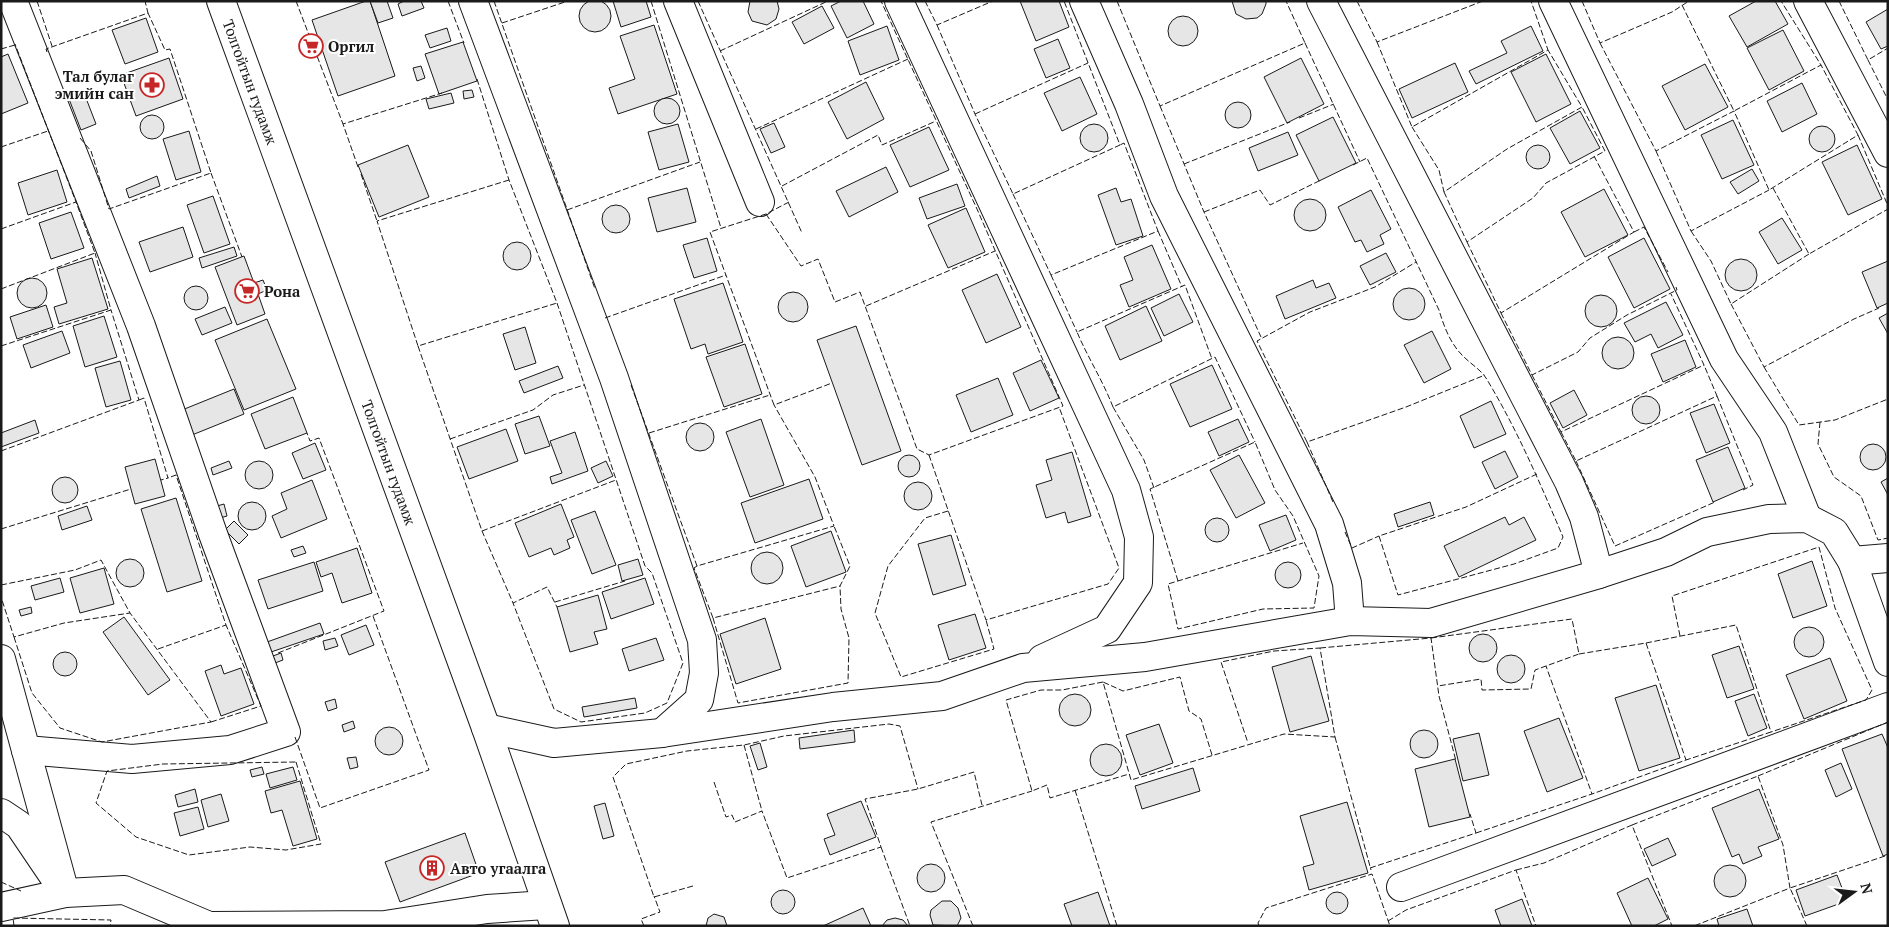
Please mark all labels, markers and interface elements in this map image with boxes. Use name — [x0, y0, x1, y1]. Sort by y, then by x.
street label: Толгойтын гудамж — [219, 17, 282, 147]
supermarket icon: Оргил — [298, 33, 324, 59]
place label: Оргил — [328, 36, 374, 56]
place label: Тал булаг эмийн сан — [55, 66, 134, 103]
pharmacy icon: Тал булаг эмийн сан — [139, 72, 165, 98]
supermarket icon: Рона — [234, 278, 260, 304]
place label: Рона — [264, 281, 301, 301]
street label: Толгойтын гудамж — [357, 397, 421, 528]
building icon: Авто угаалга — [419, 855, 445, 881]
place label: Авто угаалга — [450, 858, 547, 878]
north arrow — [1829, 867, 1879, 917]
text: N — [1856, 881, 1878, 896]

